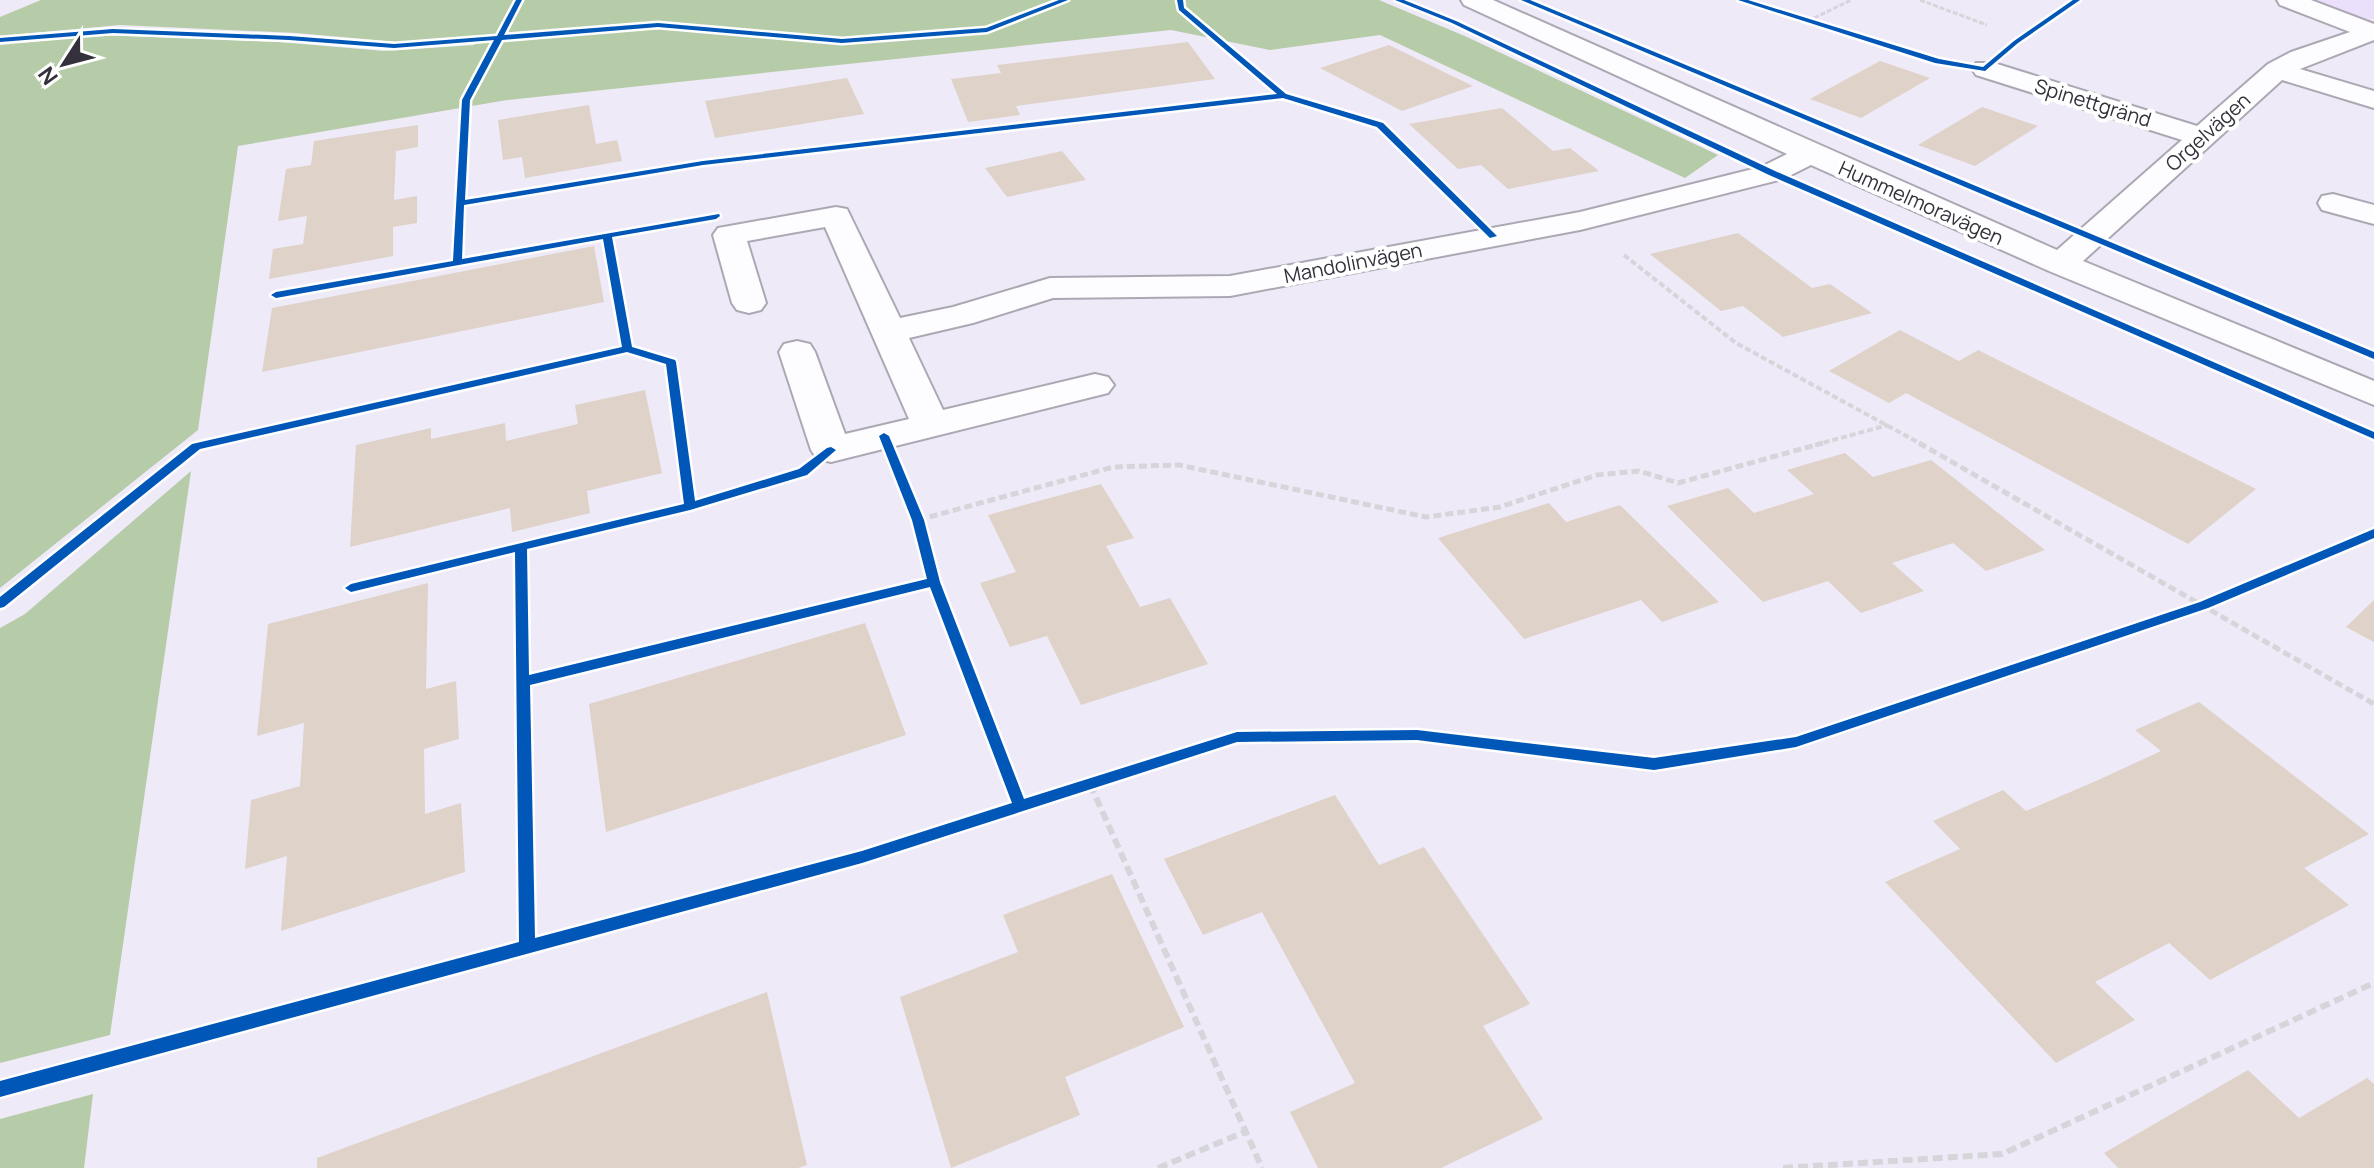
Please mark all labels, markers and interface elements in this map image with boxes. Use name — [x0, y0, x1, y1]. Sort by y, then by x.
north arrow — [24, 24, 104, 104]
text: N — [31, 61, 65, 91]
street label: Spinettgränd — [2032, 72, 2155, 133]
street label: Orgelvägen — [2160, 86, 2256, 177]
street label: Hummelmoravägen — [1834, 154, 2008, 251]
street label: Mandolinvägen — [1281, 236, 1424, 289]

